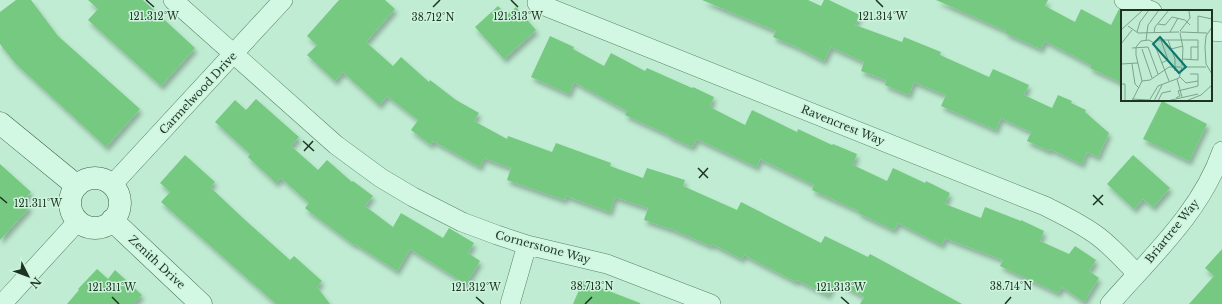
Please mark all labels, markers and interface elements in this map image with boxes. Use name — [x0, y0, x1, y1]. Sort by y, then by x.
text: 121.312°W — [129, 10, 179, 23]
text: 121.313°W — [493, 10, 543, 23]
text: 121.314°W — [858, 10, 908, 23]
inset map — [1121, 10, 1212, 101]
text: 38.712°N — [412, 11, 454, 24]
street label: Carmelwood Drive — [156, 49, 240, 137]
street label: Ravencrest Way — [799, 102, 887, 148]
street label: Briartree Way — [1142, 196, 1202, 266]
text: 121.311°W — [14, 197, 62, 210]
street label: Cornerstone Way — [494, 228, 592, 266]
street label: Zenith Drive — [126, 232, 188, 292]
north arrow — [8, 256, 48, 296]
text: N — [26, 274, 44, 292]
text: 38.713°N — [571, 280, 613, 293]
text: 38.714°N — [990, 280, 1032, 293]
text: 121.311°W — [88, 281, 136, 294]
text: 121.312°W — [451, 281, 501, 294]
text: 121.313°W — [816, 281, 866, 294]

